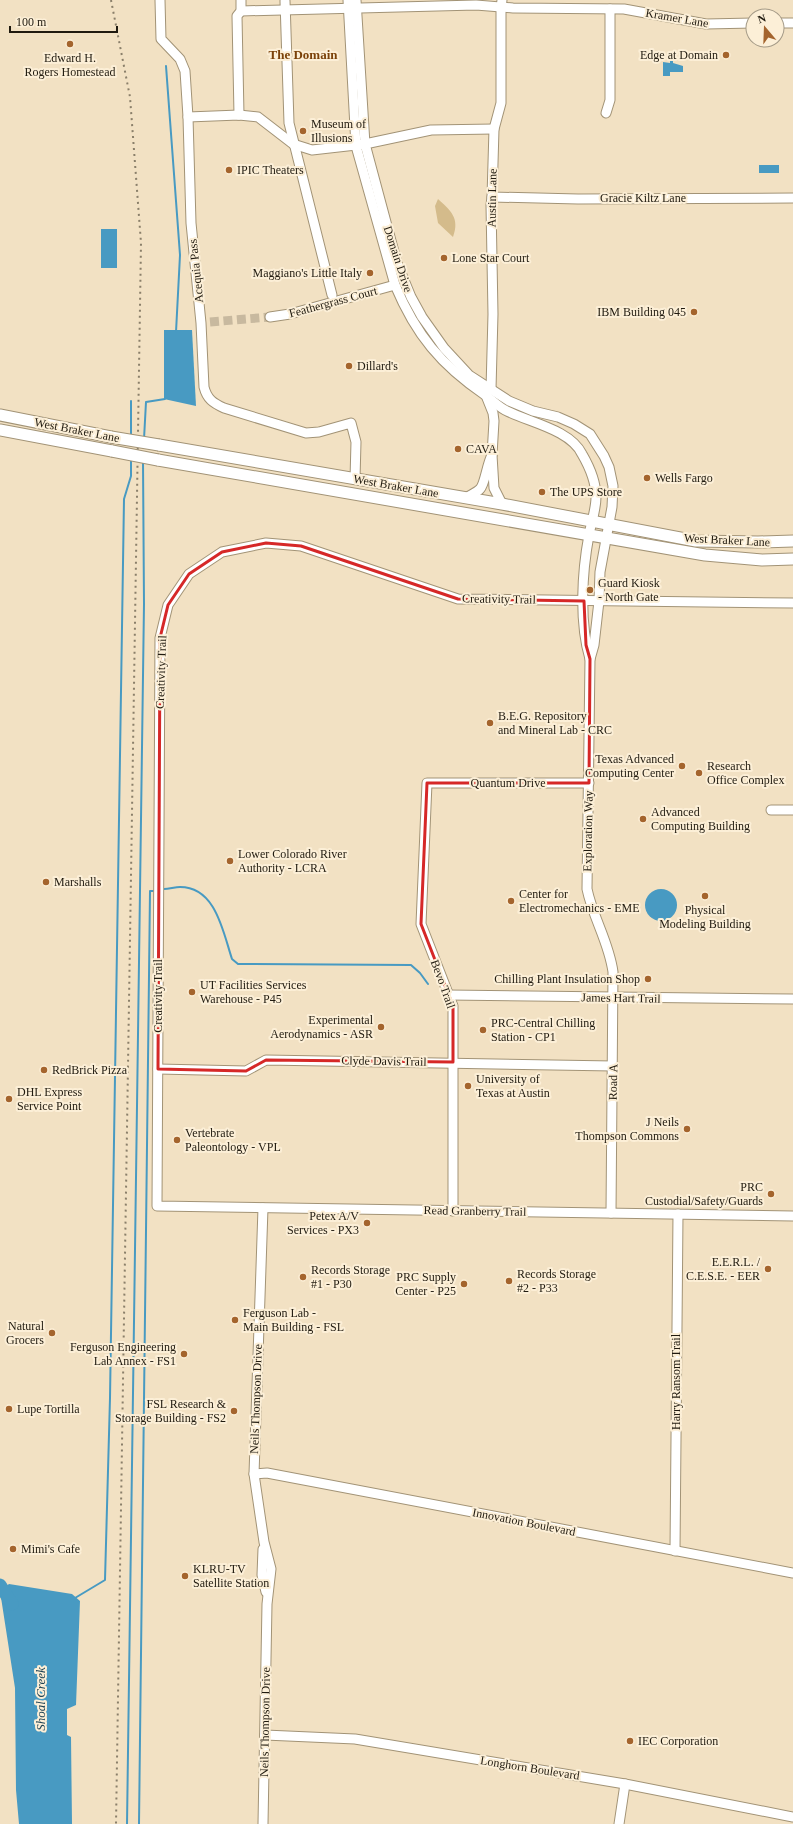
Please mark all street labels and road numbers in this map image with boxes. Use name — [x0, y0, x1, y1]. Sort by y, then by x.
street label: Kramer Lane — [644, 6, 710, 30]
street label: Austin Lane — [484, 168, 500, 228]
street label: Gracie Kiltz Lane — [600, 191, 686, 205]
street label: Domain Drive — [381, 224, 415, 294]
street label: Acequia Pass — [186, 238, 206, 304]
street label: Feathergrass Court — [287, 283, 379, 321]
street label: West Braker Lane — [33, 415, 121, 445]
street label: West Braker Lane — [352, 472, 440, 500]
street label: West Braker Lane — [684, 531, 770, 549]
street label: Creativity Trail — [462, 591, 537, 607]
street label: Creativity Trail — [153, 634, 169, 709]
street label: Quantum Drive — [471, 776, 545, 790]
street label: Exploration Way — [580, 790, 596, 872]
street label: Bevo Trail — [428, 958, 459, 1011]
street label: Creativity Trail — [151, 959, 165, 1033]
street label: James Hart Trail — [581, 990, 661, 1006]
street label: Clyde Davis Trail — [341, 1053, 427, 1069]
street label: Road A — [606, 1063, 620, 1100]
street label: Read Granberry Trail — [424, 1203, 527, 1219]
street label: Harry Ransom Trail — [669, 1333, 683, 1430]
street label: Neils Thompson Drive — [247, 1344, 265, 1454]
street label: Innovation Boulevard — [471, 1505, 577, 1539]
street label: Neils Thompson Drive — [257, 1667, 273, 1777]
street label: Longhorn Boulevard — [479, 1753, 581, 1783]

